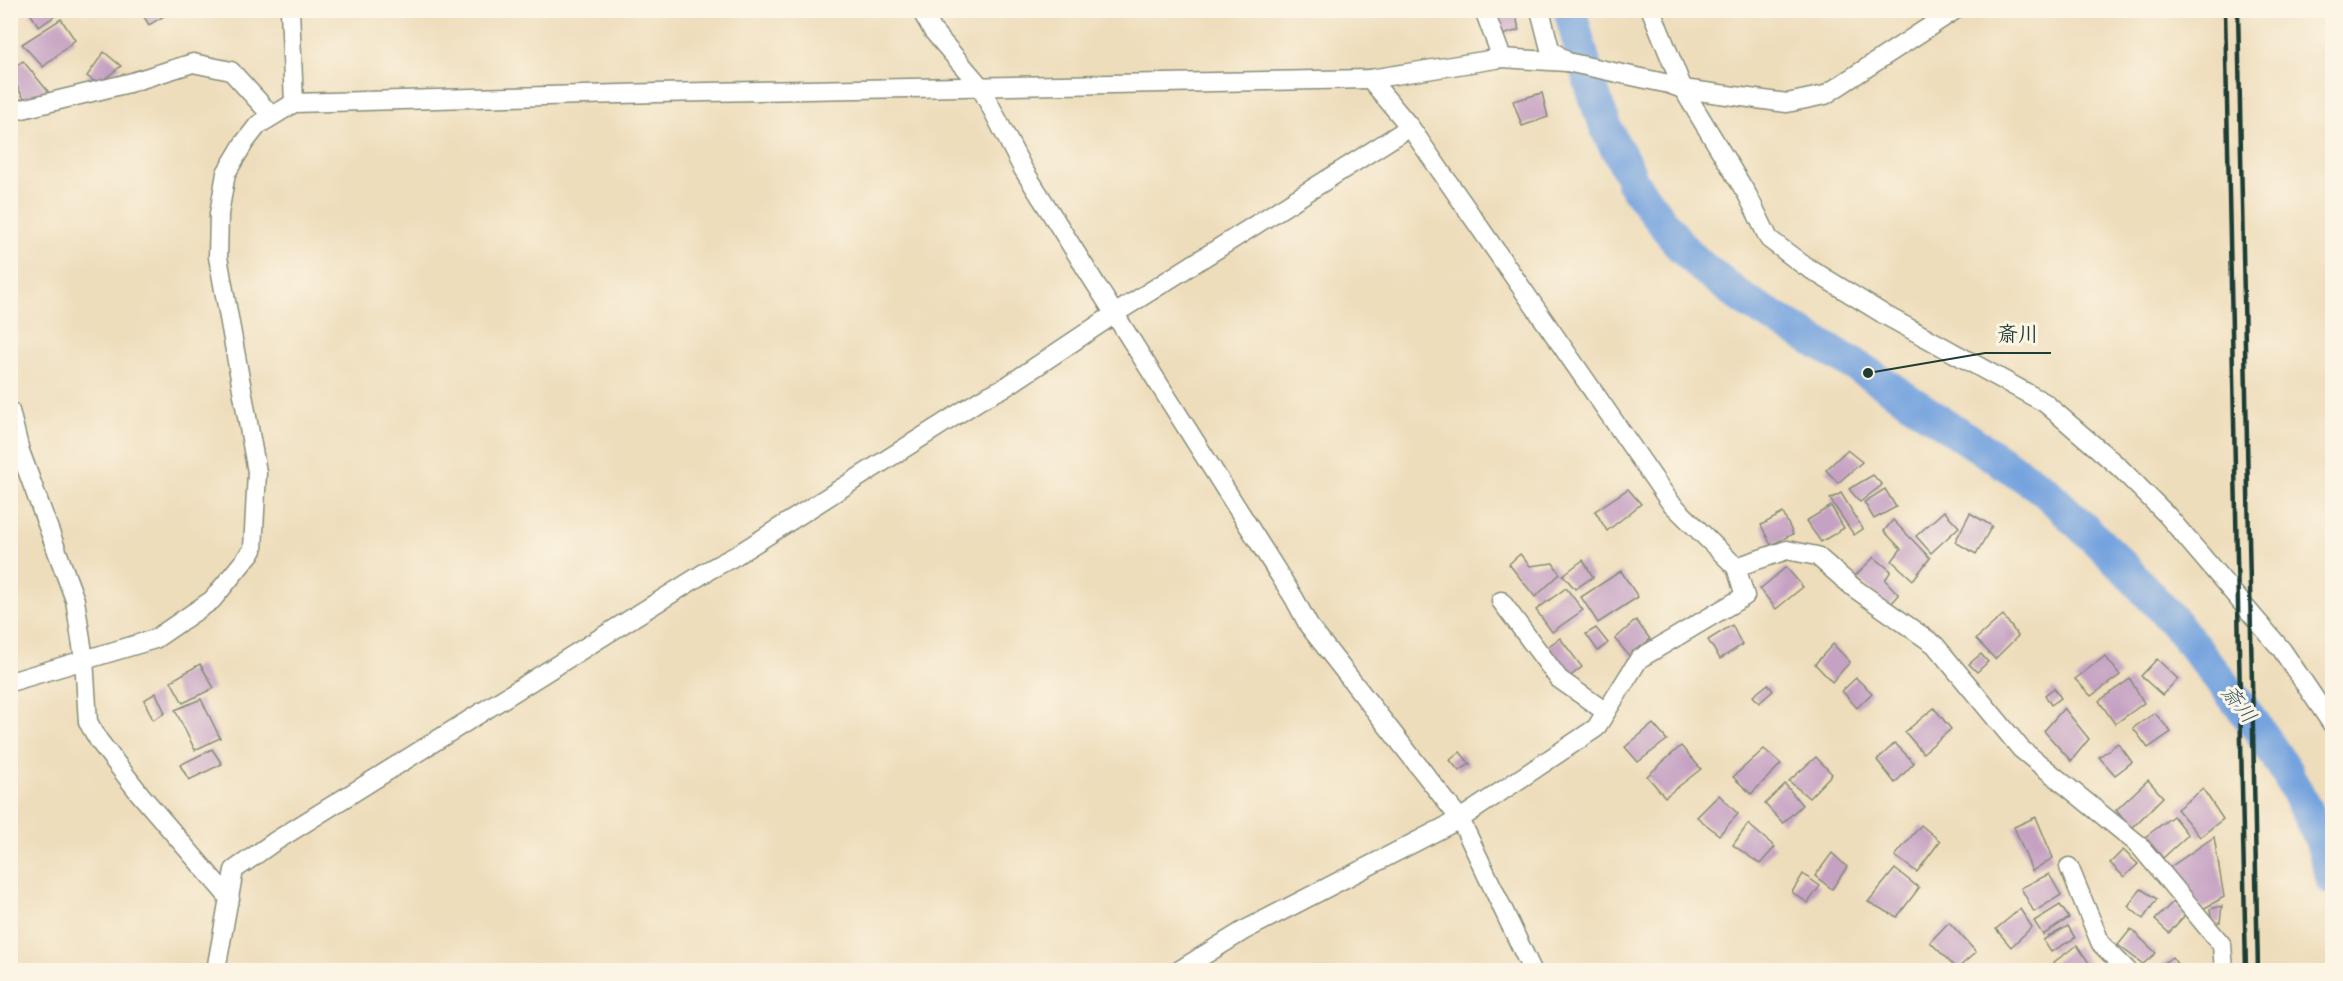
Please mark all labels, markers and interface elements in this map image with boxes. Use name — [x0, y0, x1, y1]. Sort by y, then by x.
callout: 斎川 — [1985, 314, 2051, 353]
text: 斎川 — [1997, 315, 2039, 353]
water label: 斎川 — [2211, 676, 2267, 732]

